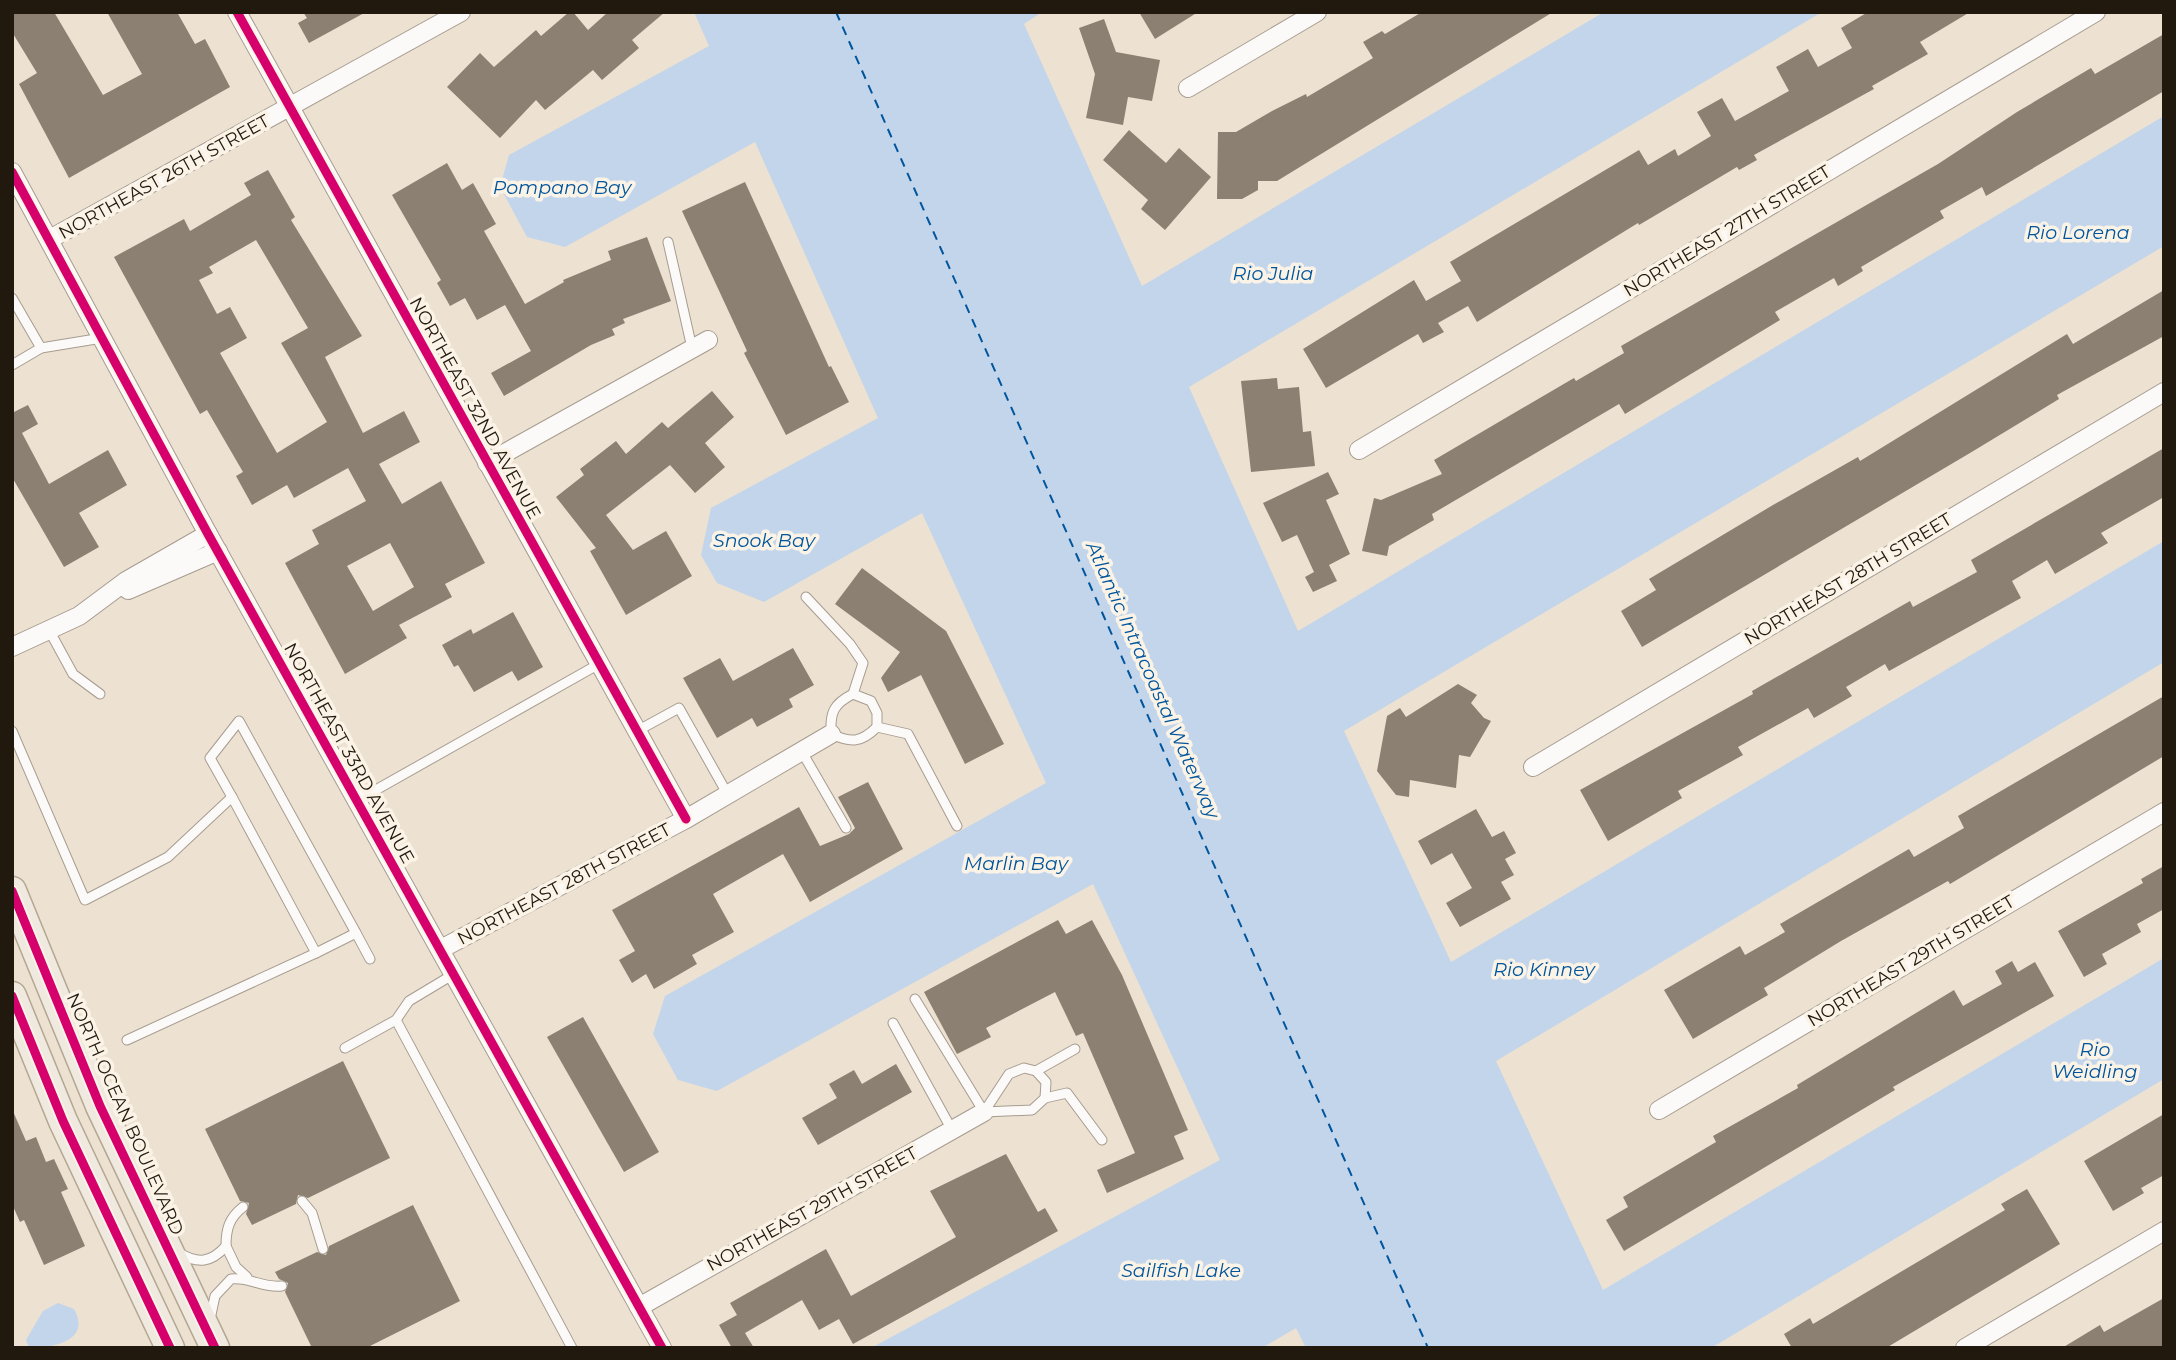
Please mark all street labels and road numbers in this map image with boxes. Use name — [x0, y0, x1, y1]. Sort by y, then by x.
street label: NORTHEAST 26TH STREET — [55, 109, 274, 244]
street label: NORTHEAST 27TH STREET — [1620, 160, 1835, 302]
street label: NORTHEAST 32ND AVENUE — [405, 293, 545, 523]
street label: NORTHEAST 28TH STREET — [1740, 508, 1956, 650]
street label: NORTHEAST 33RD AVENUE — [279, 639, 419, 867]
street label: NORTHEAST 28TH STREET — [454, 818, 675, 950]
street label: NORTHEAST 29TH STREET — [1804, 890, 2019, 1032]
street label: NORTH OCEAN BOULEVARD — [62, 990, 188, 1238]
street label: NORTHEAST 29TH STREET — [703, 1141, 922, 1276]

